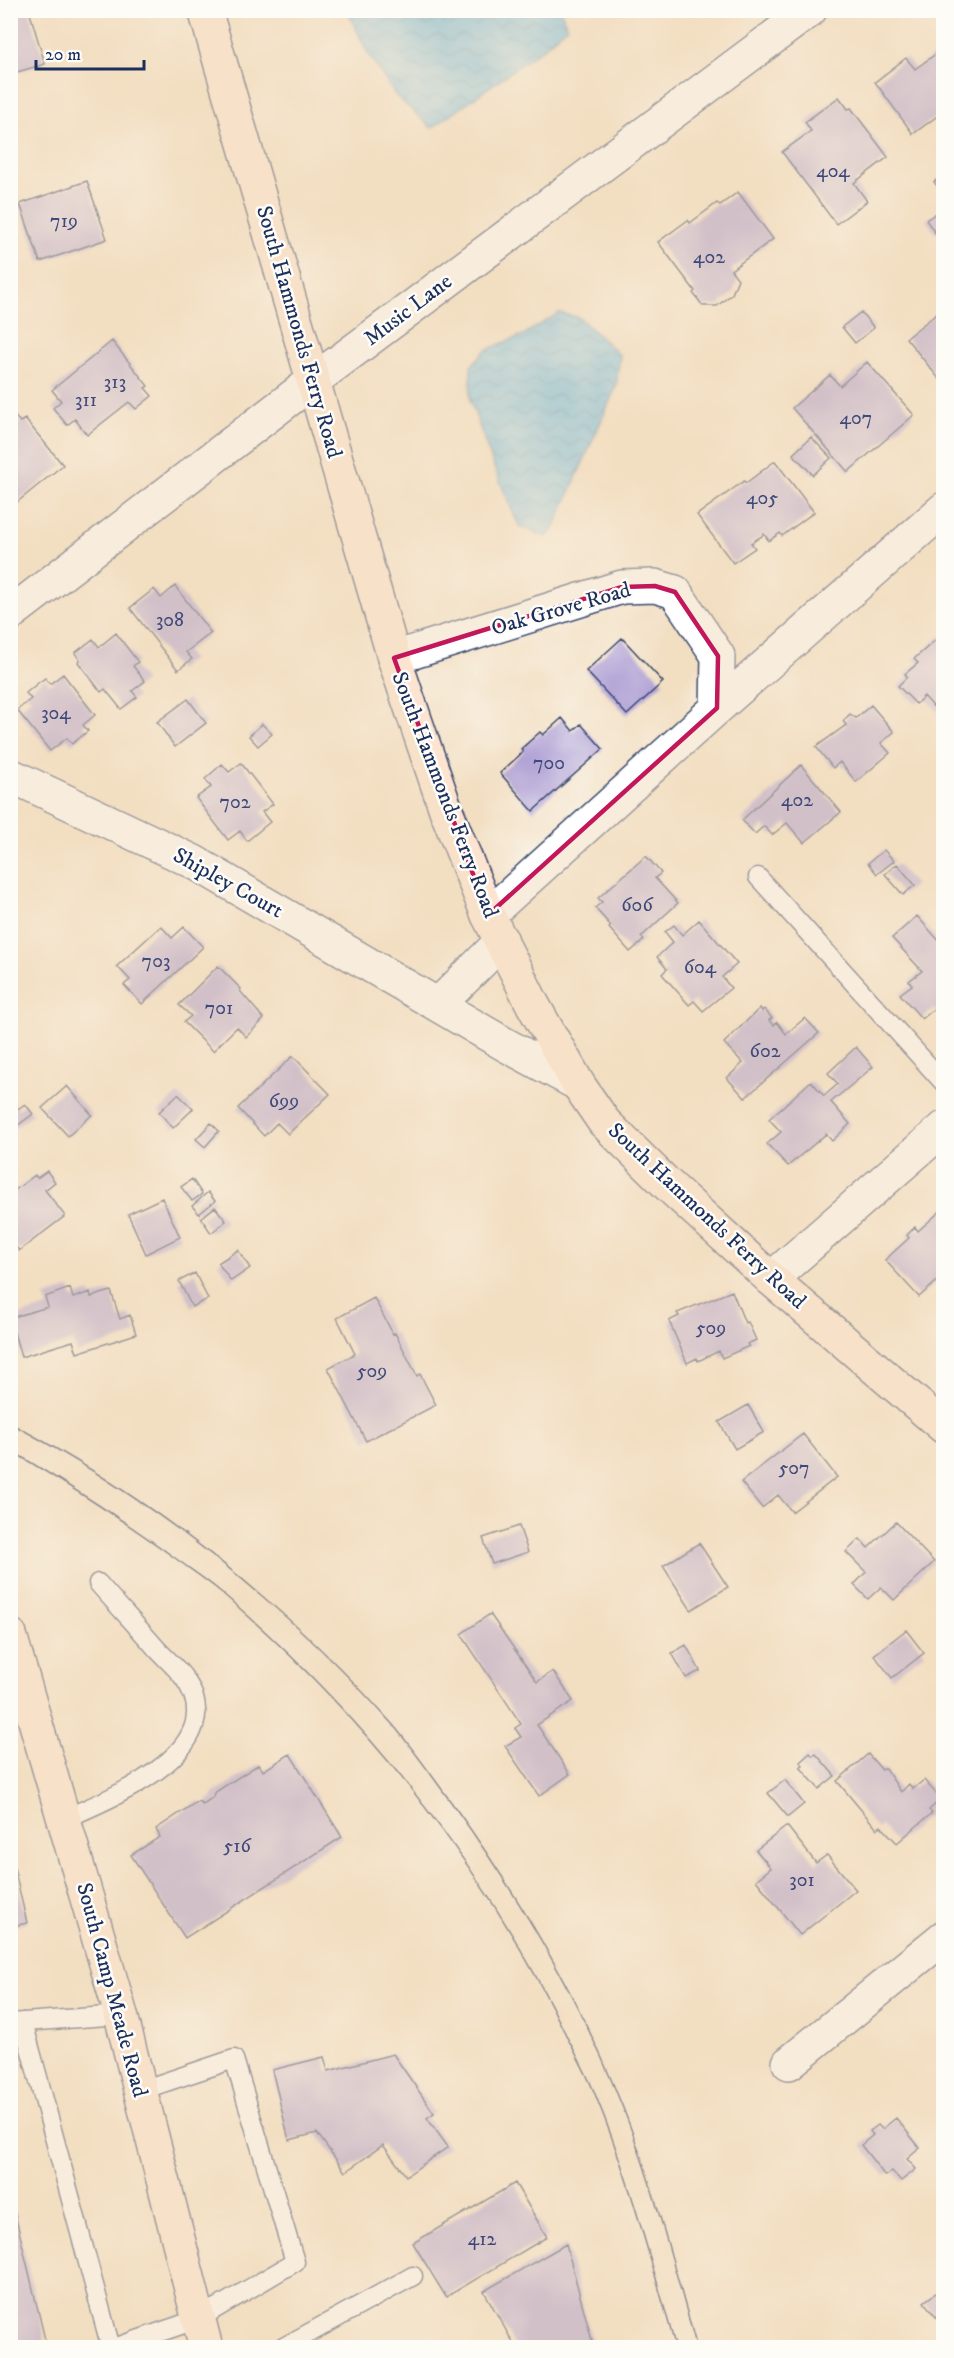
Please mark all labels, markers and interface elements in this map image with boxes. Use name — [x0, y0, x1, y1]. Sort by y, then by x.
scale bar — [36, 33, 144, 71]
text: 20 m — [45, 44, 81, 66]
house number: 404 — [816, 159, 850, 184]
street label: South Hammonds Ferry Road — [250, 203, 348, 461]
house number: 719 — [50, 209, 78, 234]
house number: 402 — [693, 245, 725, 270]
street label: Music Lane — [359, 268, 457, 352]
house number: 313 — [104, 370, 126, 395]
house number: 311 — [75, 388, 97, 413]
house number: 407 — [840, 406, 872, 431]
house number: 405 — [746, 486, 778, 511]
street label: Oak Grove Road — [488, 576, 634, 642]
house number: 308 — [156, 608, 184, 633]
street label: South Hammonds Ferry Road — [386, 668, 504, 922]
house number: 304 — [41, 701, 71, 726]
house number: 700 — [533, 751, 565, 776]
house number: 402 — [781, 788, 813, 813]
house number: 702 — [219, 790, 251, 815]
street label: Shipley Court — [168, 842, 288, 924]
house number: 606 — [621, 893, 653, 918]
house number: 703 — [142, 949, 170, 974]
house number: 604 — [684, 955, 717, 980]
house number: 701 — [205, 996, 233, 1021]
house number: 602 — [750, 1039, 781, 1064]
house number: 699 — [269, 1089, 299, 1114]
street label: South Hammonds Ferry Road — [602, 1117, 812, 1315]
house number: 509 — [696, 1316, 726, 1341]
house number: 509 — [357, 1359, 387, 1384]
house number: 507 — [778, 1456, 810, 1481]
house number: 516 — [223, 1834, 251, 1859]
house number: 301 — [789, 1868, 815, 1893]
street label: South Camp Meade Road — [70, 1880, 154, 2100]
house number: 412 — [468, 2227, 497, 2252]

